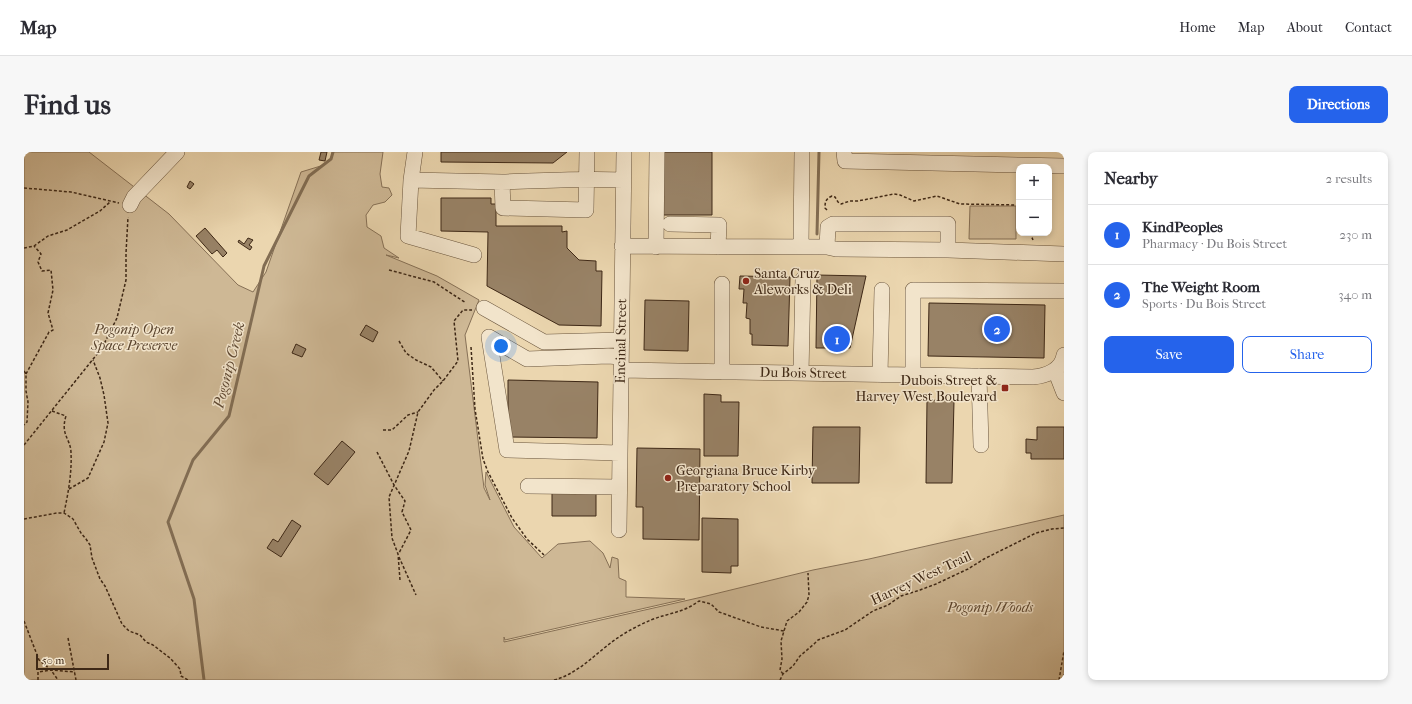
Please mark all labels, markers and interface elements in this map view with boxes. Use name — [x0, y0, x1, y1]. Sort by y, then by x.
text: Map — [20, 17, 56, 39]
text: Home — [1179, 19, 1216, 36]
text: Map — [1238, 19, 1265, 36]
text: About — [1287, 19, 1323, 36]
text: Contact — [1345, 19, 1392, 36]
button: Directions — [1289, 86, 1388, 123]
text: Find us — [24, 88, 111, 121]
map controls — [1016, 164, 1052, 236]
button: + — [1016, 164, 1052, 200]
text: Nearby — [1104, 168, 1158, 188]
text: 2 results — [1326, 171, 1372, 186]
button: − — [1016, 200, 1052, 236]
text: KindPeoples — [1142, 218, 1223, 236]
text: 1 — [1115, 227, 1119, 242]
text: 230 m — [1339, 227, 1372, 242]
text: Pharmacy · Du Bois Street — [1142, 236, 1287, 251]
place label: Santa Cruz Aleworks & Deli — [753, 265, 852, 298]
marker: Santa Cruz Aleworks & Deli — [741, 276, 751, 286]
text: The Weight Room — [1142, 278, 1260, 296]
text: 2 — [1114, 287, 1120, 302]
text: 340 m — [1338, 287, 1372, 302]
text: Sports · Du Bois Street — [1142, 296, 1266, 311]
street label: Encinal Street — [612, 298, 630, 384]
pin: 2 — [984, 314, 1010, 344]
water label: Pogonip Creek — [209, 320, 249, 411]
park label: Pogonip Open Space Preserve — [90, 321, 177, 354]
pin: 1 — [824, 324, 850, 354]
your location — [491, 336, 511, 356]
button: Save — [1104, 336, 1234, 373]
button: Share — [1242, 336, 1372, 373]
street label: Du Bois Street — [759, 364, 847, 382]
place label: Dubois Street & Harvey West Boulevard — [855, 372, 997, 405]
marker: Dubois Street & Harvey West Boulevard — [1000, 383, 1010, 393]
place label: Georgiana Bruce Kirby Preparatory School — [676, 462, 816, 495]
marker: Georgiana Bruce Kirby Preparatory School — [663, 473, 673, 483]
street label: Harvey West Trail — [868, 547, 974, 609]
park label: Pogonip Woods — [946, 599, 1034, 616]
scale bar — [36, 652, 109, 671]
text: 50 m — [42, 654, 64, 667]

